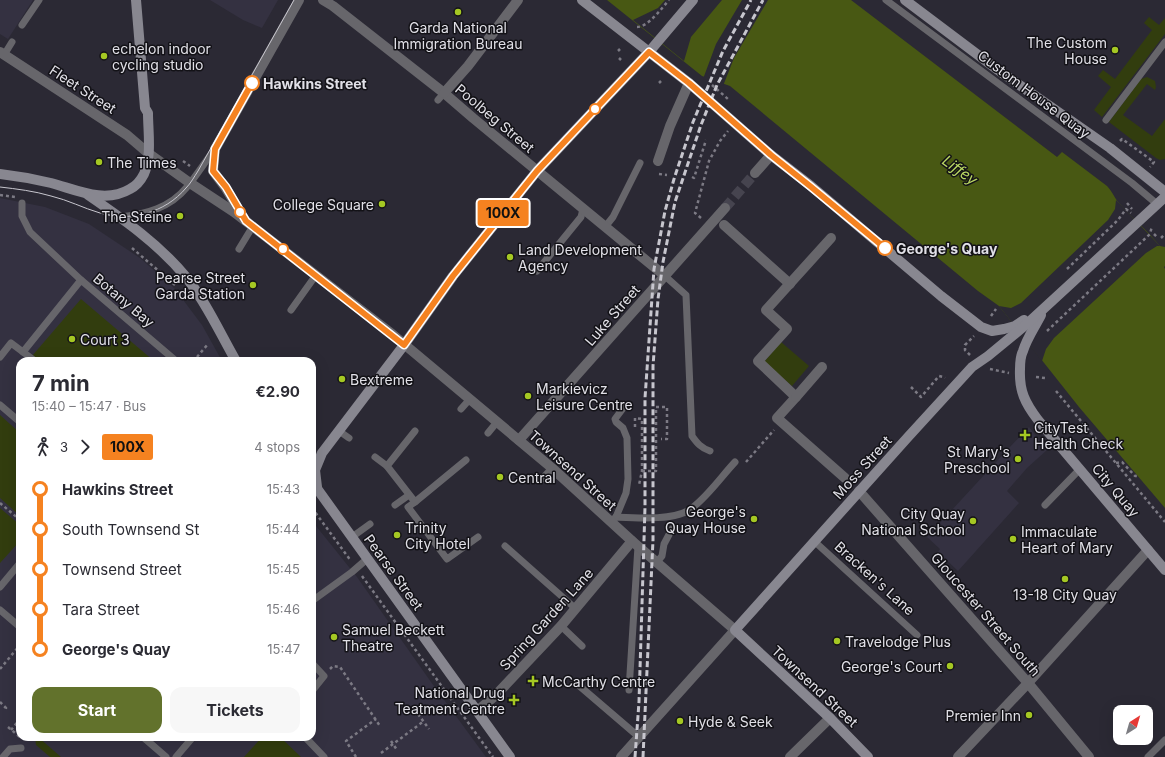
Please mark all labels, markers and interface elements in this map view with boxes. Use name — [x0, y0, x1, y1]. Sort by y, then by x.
marker: Garda National Immigration Bureau — [453, 7, 463, 17]
place label: Garda National Immigration Bureau — [394, 19, 522, 52]
place label: The Custom House — [1027, 34, 1107, 67]
place label: echelon indoor cycling studio — [112, 40, 211, 73]
marker: The Custom House — [1110, 45, 1120, 55]
street label: Custom House Quay — [975, 46, 1094, 142]
marker: echelon indoor cycling studio — [99, 51, 109, 61]
street label: Fleet Street — [46, 61, 120, 117]
marker: Hawkins Street — [244, 75, 260, 91]
place label: Hawkins Street — [263, 75, 367, 92]
street label: Poolbeg Street — [452, 80, 538, 156]
unlabelled marker — [589, 103, 601, 115]
water label: Liffey — [939, 151, 982, 189]
place label: The Times — [107, 154, 177, 171]
marker: The Times — [94, 157, 104, 167]
place label: College Square — [273, 196, 374, 213]
marker: College Square — [377, 199, 387, 209]
line badge: 100X — [475, 200, 531, 226]
text: 100X — [486, 204, 520, 221]
unlabelled marker — [234, 206, 246, 218]
place label: The Steine — [101, 208, 172, 225]
marker: The Steine — [175, 211, 185, 221]
marker: George's Quay — [877, 240, 893, 256]
place label: George's Quay — [896, 240, 998, 257]
place label: Land Development Agency — [518, 241, 642, 274]
unlabelled marker — [277, 243, 289, 255]
marker: Land Development Agency — [505, 252, 515, 262]
place label: Pearse Street Garda Station — [155, 269, 245, 302]
street label: Botany Bay — [90, 270, 158, 331]
marker: Pearse Street Garda Station — [248, 280, 258, 290]
street label: Luke Street — [581, 281, 643, 349]
place label: Court 3 — [80, 331, 130, 348]
marker: Court 3 — [67, 334, 77, 344]
text: 7 min — [32, 370, 90, 396]
place label: Bextreme — [350, 371, 413, 388]
marker: Bextreme — [337, 374, 347, 384]
place label: Markievicz Leisure Centre — [536, 380, 633, 413]
text: €2.90 — [256, 382, 300, 401]
marker: Markievicz Leisure Centre — [523, 391, 533, 401]
text: 15:40 – 15:47 · Bus — [32, 398, 146, 414]
place label: CityTest Health Check — [1034, 419, 1124, 452]
street label: Townsend Street — [526, 426, 620, 514]
marker: CityTest Health Check — [1019, 429, 1031, 441]
street label: Moss Street — [829, 432, 895, 502]
icon: walk — [32, 436, 54, 458]
icon: forward — [74, 436, 96, 458]
text: 100X — [110, 438, 145, 455]
text: 3 — [60, 439, 68, 455]
text: 4 stops — [254, 439, 300, 455]
place label: St Mary's Preschool — [944, 443, 1010, 476]
marker: St Mary's Preschool — [1013, 454, 1023, 464]
street label: City Quay — [1089, 460, 1143, 520]
place label: Central — [508, 469, 556, 486]
marker: Central — [495, 472, 505, 482]
text: Hawkins Street — [62, 480, 173, 499]
text: 15:43 — [267, 481, 300, 497]
place label: George's Quay House — [665, 503, 746, 536]
place label: City Quay National School — [861, 505, 965, 538]
marker: George's Quay House — [749, 514, 759, 524]
marker: City Quay National School — [968, 516, 978, 526]
place label: Trinity City Hotel — [405, 519, 470, 552]
text: South Townsend St — [62, 520, 199, 539]
text: 15:44 — [266, 521, 300, 537]
place label: Immaculate Heart of Mary — [1021, 523, 1113, 556]
marker: Trinity City Hotel — [392, 530, 402, 540]
street label: Pearse Street — [361, 531, 427, 613]
marker: Immaculate Heart of Mary — [1008, 534, 1018, 544]
street label: Bracken's Lane — [831, 538, 919, 618]
street label: Gloucester Street South — [928, 549, 1044, 679]
text: Townsend Street — [62, 560, 182, 579]
text: 15:45 — [267, 561, 300, 577]
street label: Spring Garden Lane — [496, 564, 596, 674]
marker: 13-18 City Quay — [1060, 574, 1070, 584]
place label: 13-18 City Quay — [1013, 586, 1117, 603]
text: Tara Street — [62, 600, 140, 619]
text: 15:46 — [267, 601, 300, 617]
place label: Samuel Beckett Theatre — [342, 621, 445, 654]
marker: Samuel Beckett Theatre — [329, 632, 339, 642]
place label: Travelodge Plus — [845, 633, 951, 650]
marker: Travelodge Plus — [832, 636, 842, 646]
text: George's Quay — [62, 640, 171, 659]
text: 15:47 — [267, 641, 300, 657]
street label: Townsend Street — [768, 642, 862, 731]
place label: George's Court — [841, 658, 942, 675]
marker: George's Court — [945, 661, 955, 671]
place label: McCarthy Centre — [542, 673, 655, 690]
marker: McCarthy Centre — [527, 675, 539, 687]
place label: National Drug Teatment Centre — [395, 684, 505, 717]
button: Start — [32, 687, 162, 733]
button: Tickets — [170, 687, 300, 733]
marker: National Drug Teatment Centre — [508, 694, 520, 706]
north arrow — [1113, 705, 1153, 745]
map controls — [1113, 705, 1153, 745]
place label: Premier Inn — [946, 707, 1021, 724]
marker: Premier Inn — [1024, 710, 1034, 720]
place label: Hyde & Seek — [688, 713, 773, 730]
marker: Hyde & Seek — [675, 716, 685, 726]

